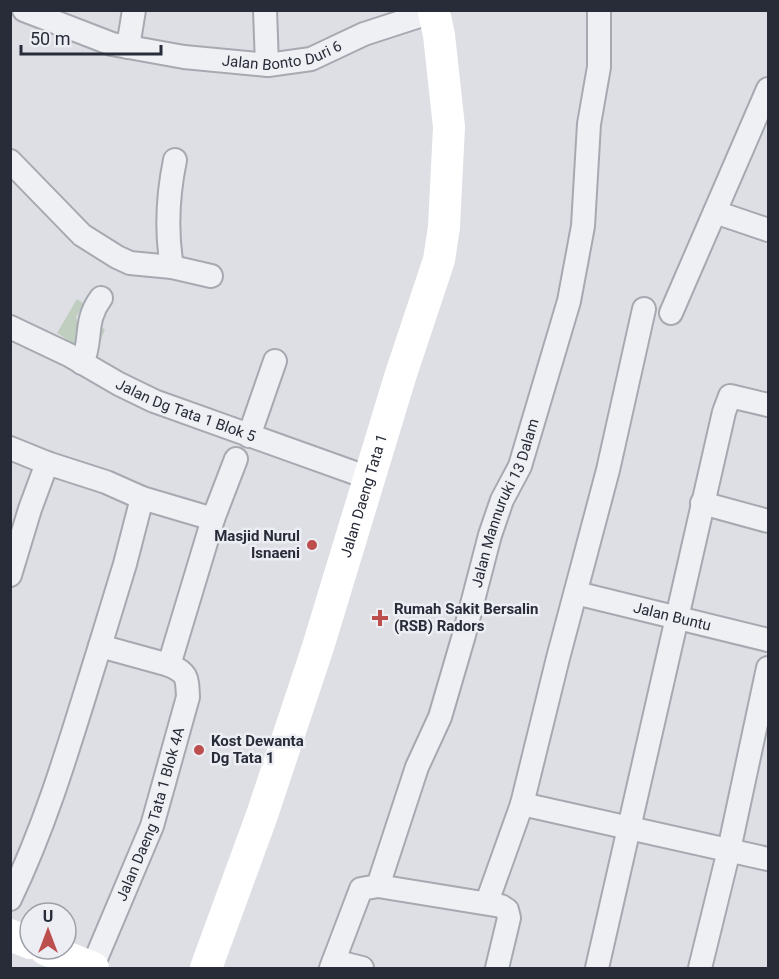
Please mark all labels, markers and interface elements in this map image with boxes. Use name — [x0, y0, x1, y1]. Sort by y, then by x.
scale bar — [21, 18, 160, 56]
text: 50 m — [30, 28, 70, 49]
street label: Jalan Bonto Duri 6 — [221, 37, 345, 74]
street label: Jalan Dg Tata 1 Blok 5 — [113, 375, 258, 446]
street label: Jalan Mannuruki 13 Dalam — [468, 417, 543, 590]
street label: Jalan Daeng Tata 1 — [337, 432, 391, 560]
place label: Masjid Nurul Isnaeni — [214, 527, 300, 562]
marker: Masjid Nurul Isnaeni — [305, 538, 319, 552]
street label: Jalan Buntu — [631, 598, 713, 635]
place label: Rumah Sakit Bersalin (RSB) Radors — [394, 600, 538, 635]
marker: Rumah Sakit Bersalin (RSB) Radors — [371, 609, 389, 627]
street label: Jalan Daeng Tata 1 Blok 4A — [112, 725, 188, 904]
place label: Kost Dewanta Dg Tata 1 — [211, 732, 304, 767]
marker: Kost Dewanta Dg Tata 1 — [192, 743, 206, 757]
north arrow — [18, 901, 78, 961]
text: U — [43, 907, 53, 926]

